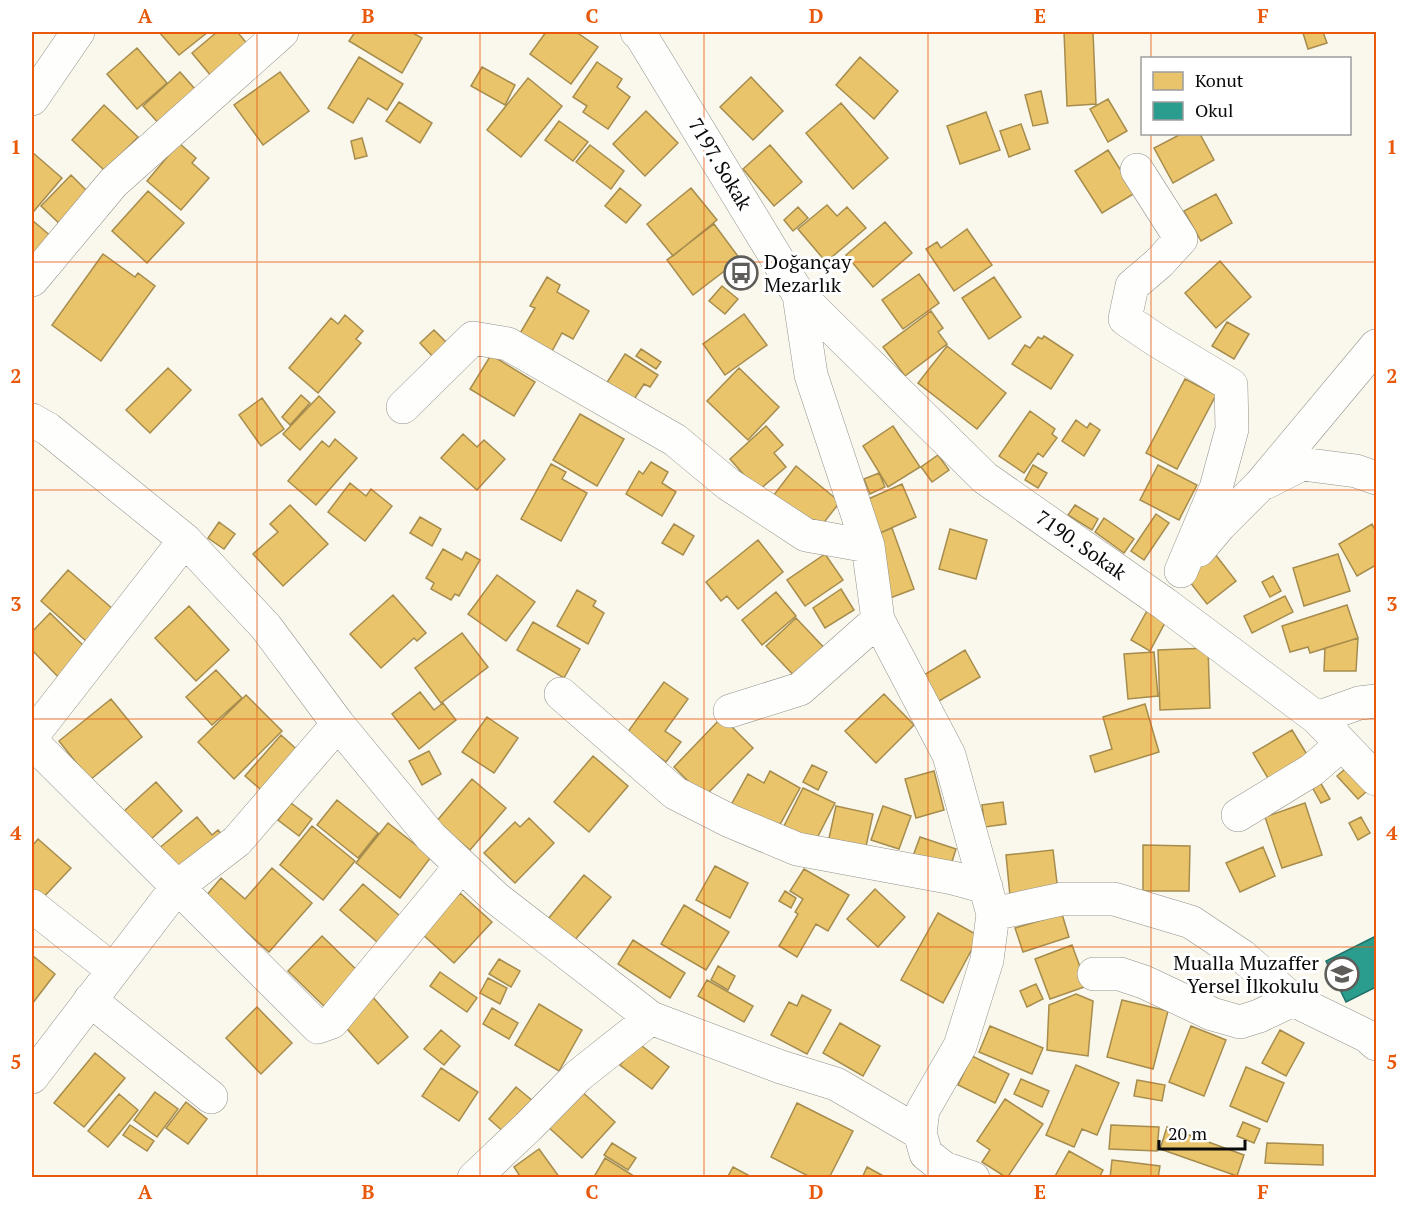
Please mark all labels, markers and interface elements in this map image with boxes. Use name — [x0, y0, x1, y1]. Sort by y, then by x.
text: A — [138, 2, 153, 29]
text: B — [362, 2, 375, 29]
text: C — [585, 2, 599, 29]
text: D — [809, 2, 823, 29]
text: E — [1034, 2, 1046, 29]
text: F — [1257, 2, 1269, 29]
legend — [1141, 57, 1351, 135]
text: Konut — [1195, 68, 1244, 92]
text: Okul — [1195, 98, 1233, 122]
street label: 7197. Sokak — [682, 113, 759, 215]
text: 1 — [10, 133, 22, 160]
text: 1 — [1386, 133, 1398, 160]
place label: Doğançay Mezarlık — [764, 248, 852, 298]
bus stop icon: Doğançay Mezarlık — [723, 255, 759, 291]
text: 2 — [10, 362, 22, 389]
text: 2 — [1386, 362, 1398, 389]
street label: 7190. Sokak — [1031, 503, 1133, 586]
text: 3 — [10, 590, 22, 617]
text: 3 — [1386, 590, 1398, 617]
text: 4 — [10, 819, 22, 846]
text: 4 — [1386, 819, 1398, 846]
place label: Mualla Muzaffer Yersel İlkokulu — [1173, 949, 1319, 999]
school or university icon: Mualla Muzaffer Yersel İlkokulu — [1324, 956, 1360, 992]
text: 5 — [10, 1048, 22, 1075]
text: 5 — [1386, 1048, 1398, 1075]
scale bar — [1159, 1113, 1244, 1151]
text: 20 m — [1168, 1121, 1208, 1145]
text: A — [138, 1178, 153, 1205]
text: B — [362, 1178, 375, 1205]
text: C — [585, 1178, 599, 1205]
text: D — [809, 1178, 823, 1205]
text: E — [1034, 1178, 1046, 1205]
text: F — [1257, 1178, 1269, 1205]

